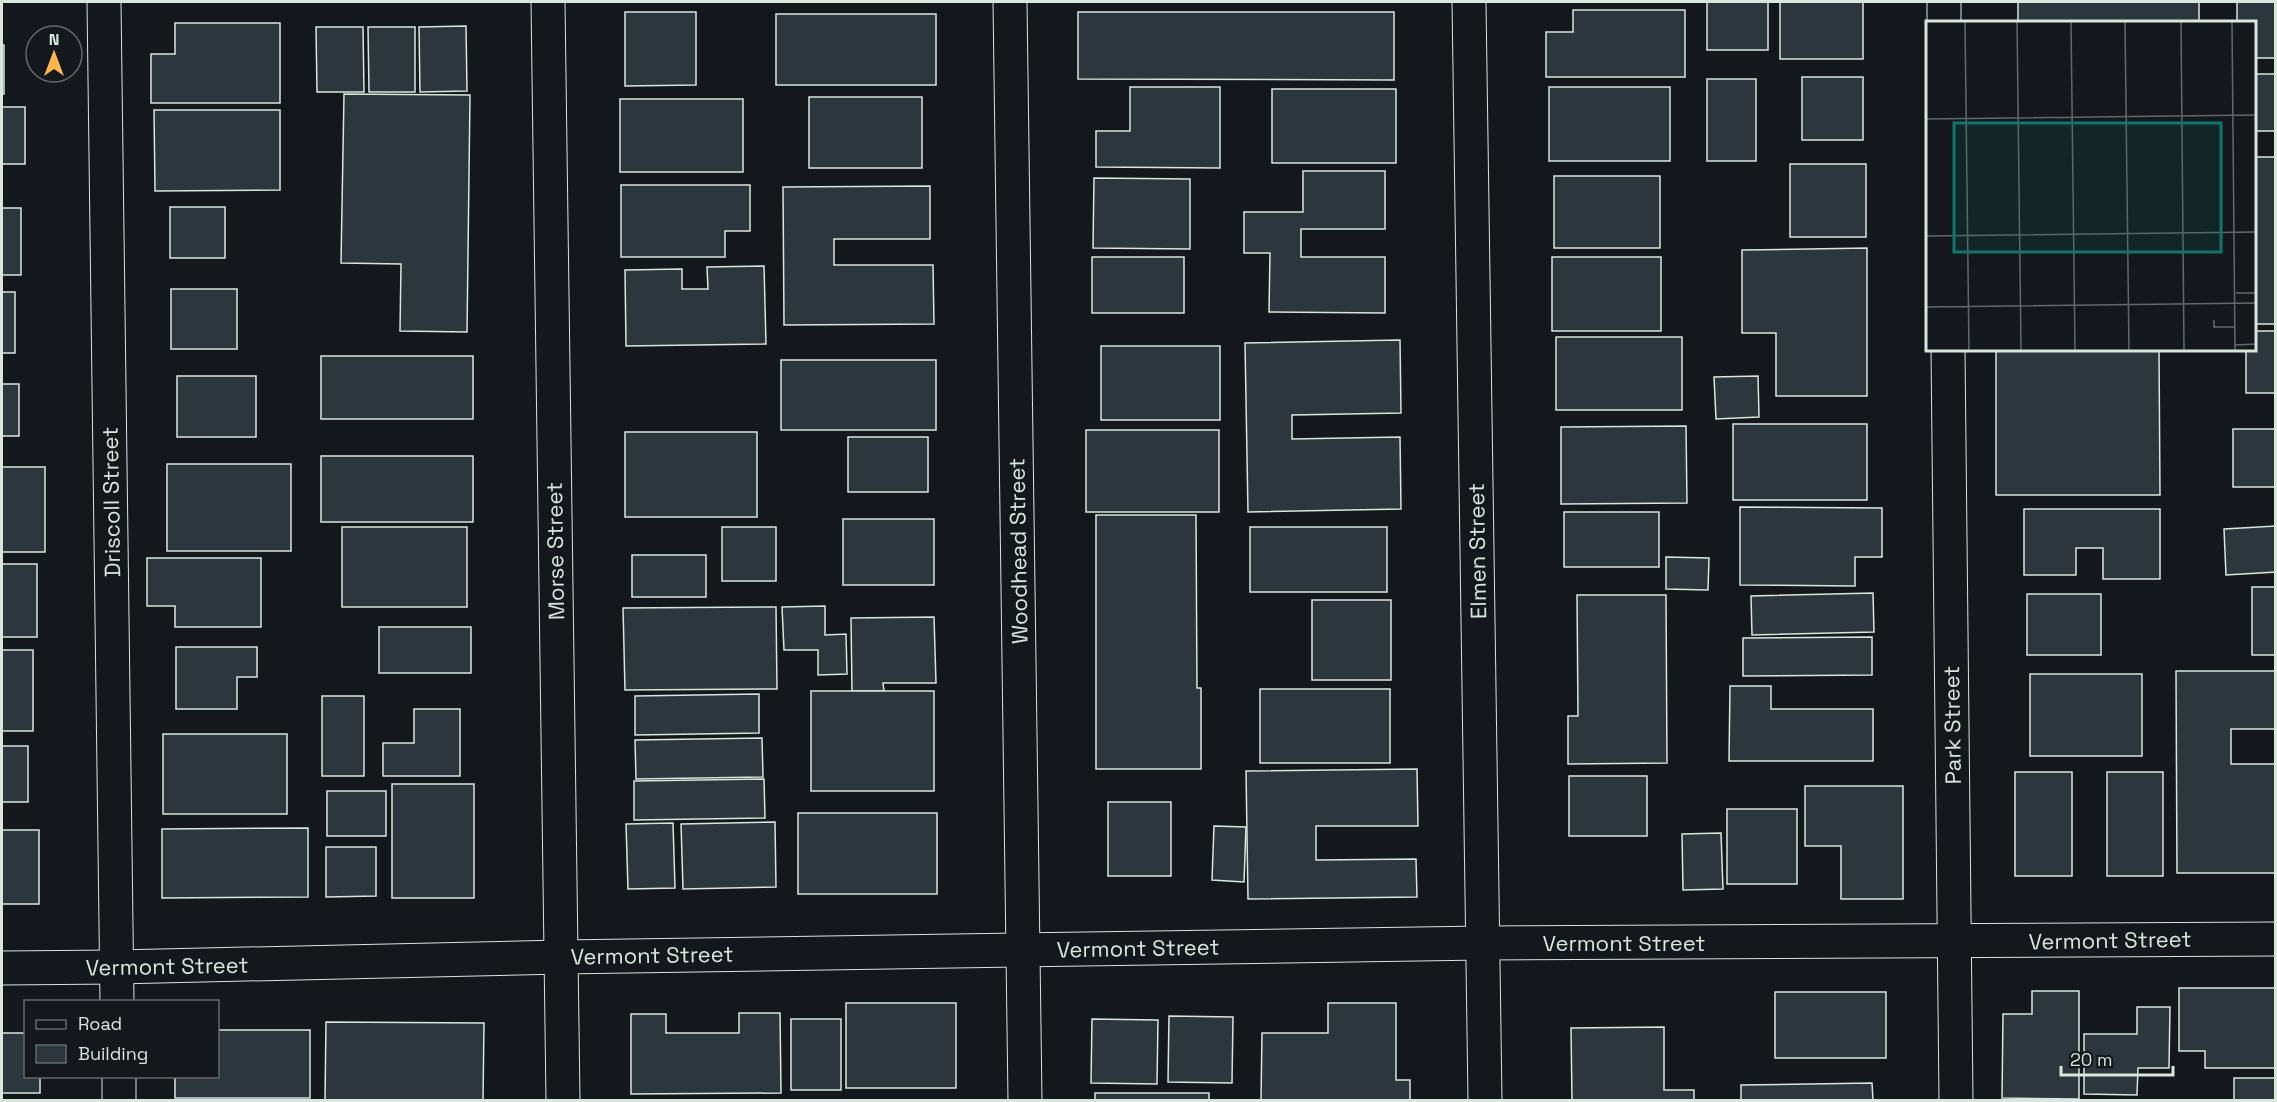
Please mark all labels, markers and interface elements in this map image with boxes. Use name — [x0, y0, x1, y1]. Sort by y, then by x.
inset map — [1926, 21, 2256, 351]
north arrow — [24, 24, 84, 84]
text: N — [49, 29, 59, 50]
street label: Driscoll Street — [96, 427, 126, 577]
street label: Woodhead Street — [1002, 458, 1034, 644]
street label: Morse Street — [540, 482, 570, 620]
street label: Elmen Street — [1462, 483, 1492, 619]
street label: Park Street — [1937, 665, 1967, 785]
street label: Vermont Street — [2028, 925, 2192, 955]
street label: Vermont Street — [1543, 929, 1705, 957]
street label: Vermont Street — [1056, 933, 1220, 963]
street label: Vermont Street — [570, 940, 734, 970]
street label: Vermont Street — [85, 951, 249, 981]
legend — [24, 1000, 219, 1078]
text: Road — [78, 1012, 122, 1035]
scale bar — [2061, 1039, 2174, 1077]
text: Building — [78, 1042, 148, 1065]
text: 20 m — [2070, 1048, 2113, 1071]

